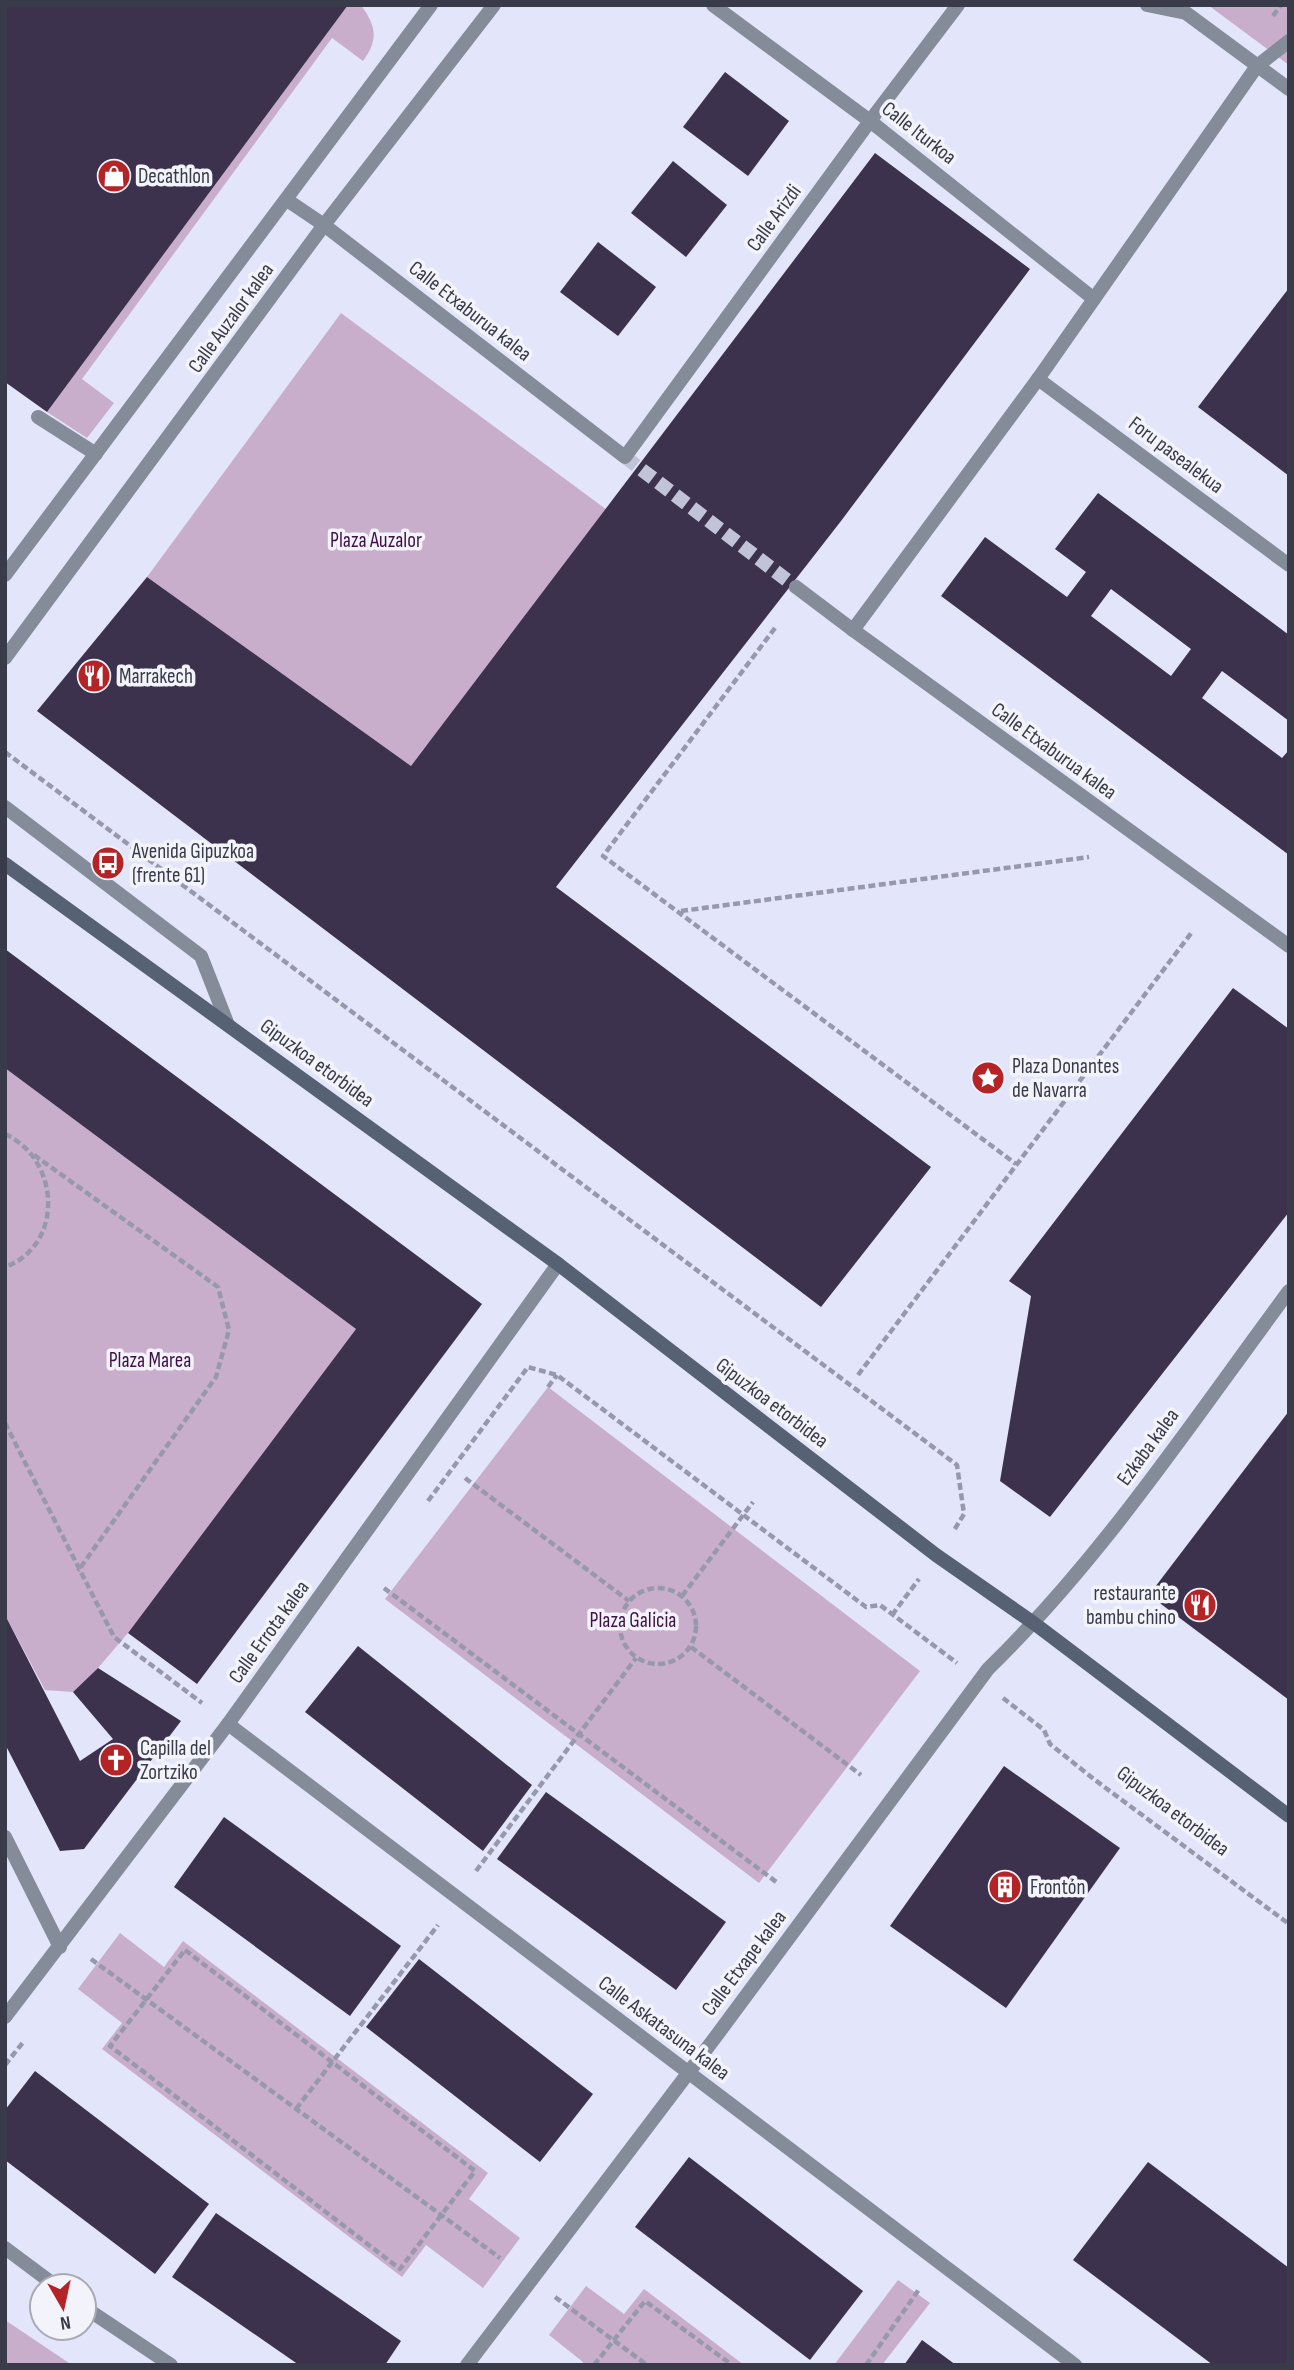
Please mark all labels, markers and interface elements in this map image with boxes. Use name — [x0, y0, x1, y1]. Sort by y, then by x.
street label: Calle Iturkoa — [877, 96, 961, 170]
shop icon: Decathlon — [95, 157, 133, 195]
place label: Decathlon — [138, 164, 210, 189]
street label: Calle Arizdi — [741, 180, 807, 256]
street label: Calle Etxaburua kalea — [404, 255, 536, 367]
street label: Calle Auzalor kalea — [183, 258, 279, 378]
street label: Foru pasealekua — [1124, 411, 1228, 499]
park label: Plaza Auzalor — [330, 528, 422, 553]
restaurant icon: Marrakech — [75, 657, 113, 695]
place label: Marrakech — [119, 664, 193, 689]
street label: Calle Etxaburua kalea — [987, 697, 1121, 805]
place label: Avenida Gipuzkoa (frente 61) — [131, 839, 254, 888]
bus stop icon: Avenida Gipuzkoa (frente 61) — [89, 844, 127, 882]
street label: Gipuzkoa etorbidea — [255, 1013, 379, 1113]
place label: Plaza Donantes de Navarra — [1012, 1054, 1119, 1103]
place icon: Plaza Donantes de Navarra — [969, 1059, 1007, 1097]
park label: Plaza Marea — [109, 1348, 191, 1373]
street label: Gipuzkoa etorbidea — [711, 1353, 833, 1453]
street label: Ezkaba kalea — [1112, 1404, 1184, 1490]
street label: Calle Errota kalea — [223, 1576, 315, 1688]
place label: restaurante bambu chino — [1086, 1581, 1176, 1630]
restaurant icon: restaurante bambu chino — [1181, 1586, 1219, 1624]
park label: Plaza Galicia — [590, 1608, 676, 1633]
place label: Capilla del Zortziko — [140, 1736, 211, 1785]
church icon: Capilla del Zortziko — [97, 1741, 135, 1779]
street label: Gipuzkoa etorbidea — [1112, 1761, 1234, 1861]
building icon: Frontón — [986, 1868, 1024, 1906]
place label: Frontón — [1030, 1875, 1085, 1900]
street label: Calle Etxape kalea — [696, 1905, 792, 2021]
street label: Calle Askatasuna kalea — [593, 1971, 735, 2085]
north arrow — [28, 2272, 98, 2342]
text: N — [59, 2310, 72, 2334]

